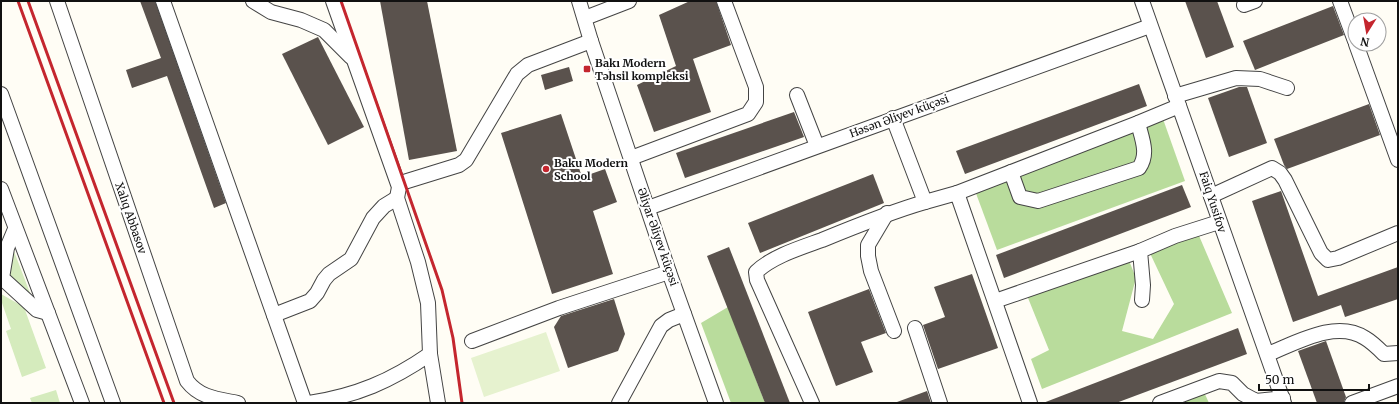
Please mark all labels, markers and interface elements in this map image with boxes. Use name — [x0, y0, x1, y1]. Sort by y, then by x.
north arrow — [1347, 12, 1387, 52]
text: N — [1359, 34, 1371, 50]
place label: Bakı Modern Təhsil kompleksi — [595, 56, 689, 83]
marker: Bakı Modern Təhsil kompleksi — [582, 64, 592, 74]
street label: Həsən Əliyev küçəsi — [847, 91, 951, 140]
place label: Baku Modern School — [554, 156, 629, 183]
marker: Baku Modern School — [541, 164, 551, 174]
street label: Faiq Yusifov — [1197, 170, 1230, 235]
street label: Xalıq Abbasov — [112, 180, 150, 256]
street label: Əliyar Əliyev küçəsi — [635, 186, 682, 288]
scale bar — [1259, 366, 1369, 392]
text: 50 m — [1265, 372, 1294, 387]

